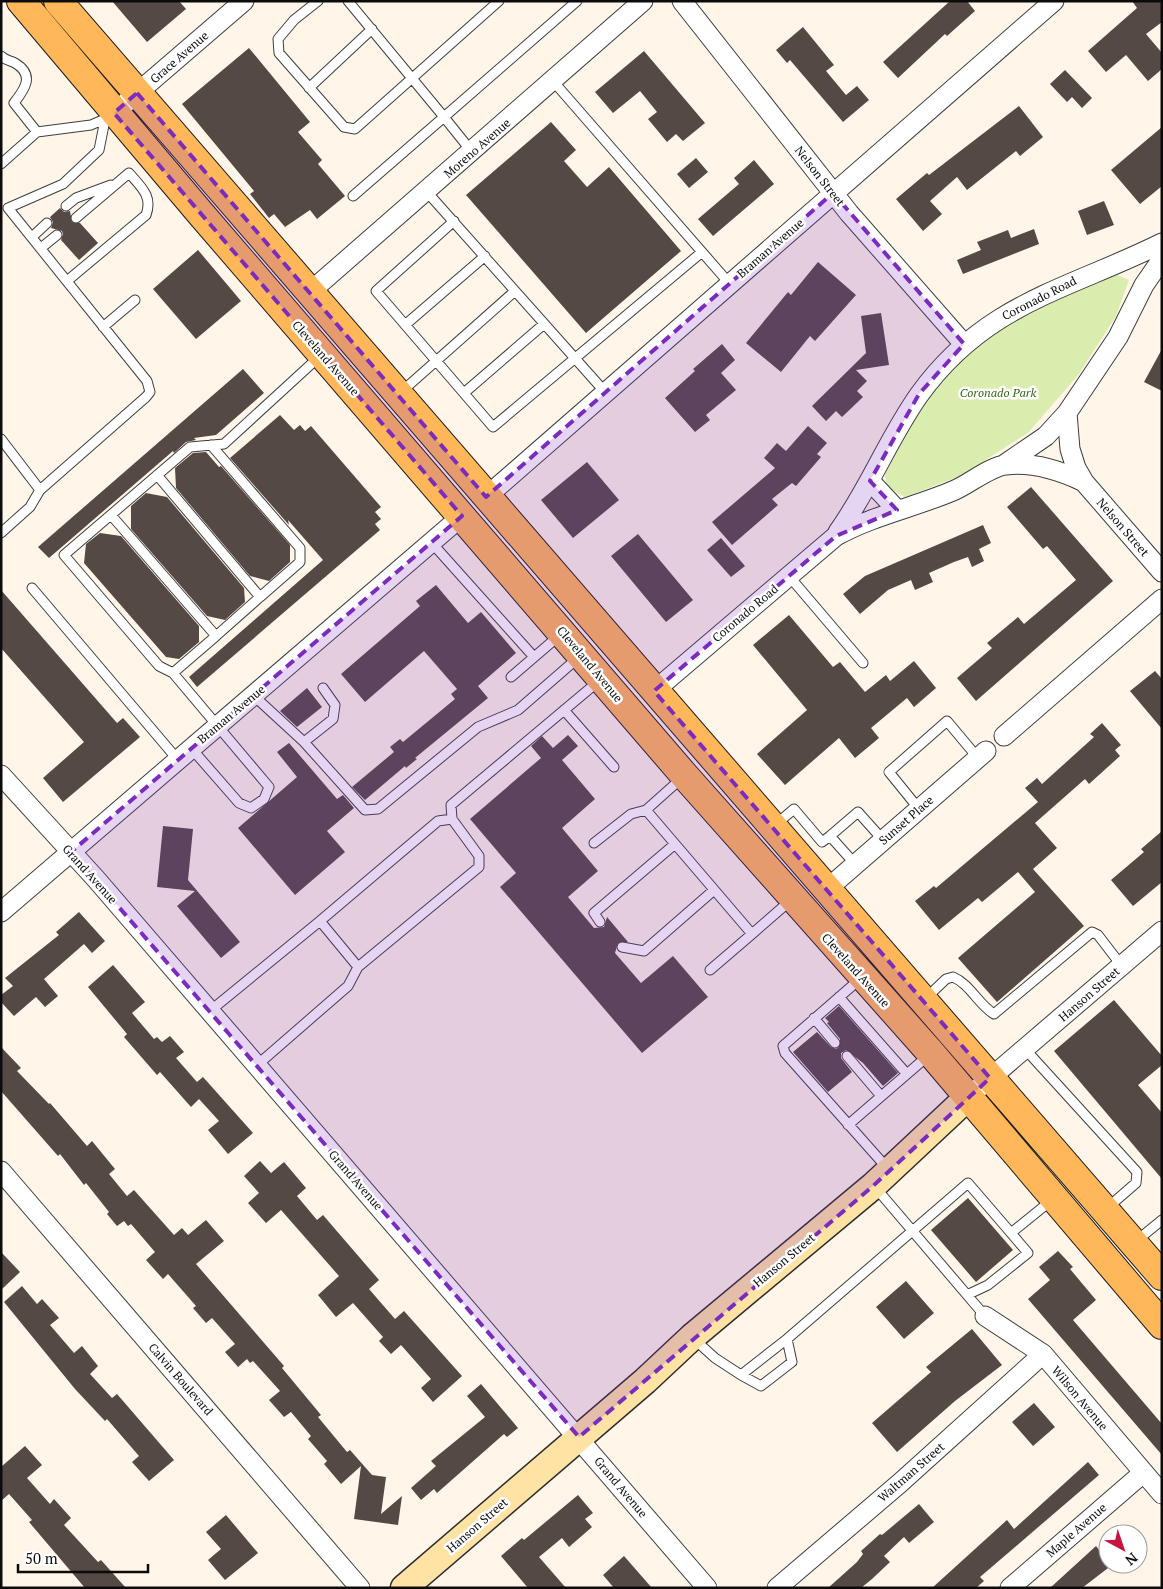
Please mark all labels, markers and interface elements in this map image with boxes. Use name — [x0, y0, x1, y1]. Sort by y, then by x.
street label: Grace Avenue — [147, 28, 211, 86]
street label: Moreno Avenue — [441, 115, 513, 181]
street label: Nelson Street — [792, 143, 849, 210]
street label: Braman Avenue — [734, 215, 806, 281]
street label: Coronado Road — [999, 273, 1079, 323]
street label: Cleveland Avenue — [289, 317, 363, 399]
park label: Coronado Park — [960, 385, 1036, 400]
street label: Nelson Street — [1094, 495, 1153, 560]
street label: Coronado Road — [709, 581, 781, 645]
street label: Cleveland Avenue — [554, 623, 626, 705]
street label: Braman Avenue — [194, 681, 268, 747]
street label: Sunset Place — [876, 792, 936, 848]
street label: Grand Avenue — [59, 841, 121, 907]
street label: Cleveland Avenue — [819, 930, 893, 1010]
street label: Hanson Street — [1055, 963, 1123, 1025]
street label: Grand Avenue — [326, 1147, 386, 1213]
street label: Hanson Street — [750, 1230, 818, 1290]
street label: Calvin Boulevard — [146, 1340, 217, 1418]
street label: Wilson Avenue — [1049, 1363, 1111, 1433]
street label: Waltman Street — [875, 1439, 948, 1505]
street label: Grand Avenue — [591, 1454, 651, 1520]
street label: Hanson Street — [443, 1494, 511, 1556]
street label: Maple Avenue — [1043, 1500, 1109, 1560]
north arrow — [1098, 1524, 1148, 1574]
scale bar — [18, 1542, 148, 1574]
text: 50 m — [25, 1548, 58, 1568]
text: N — [1121, 1549, 1142, 1570]

